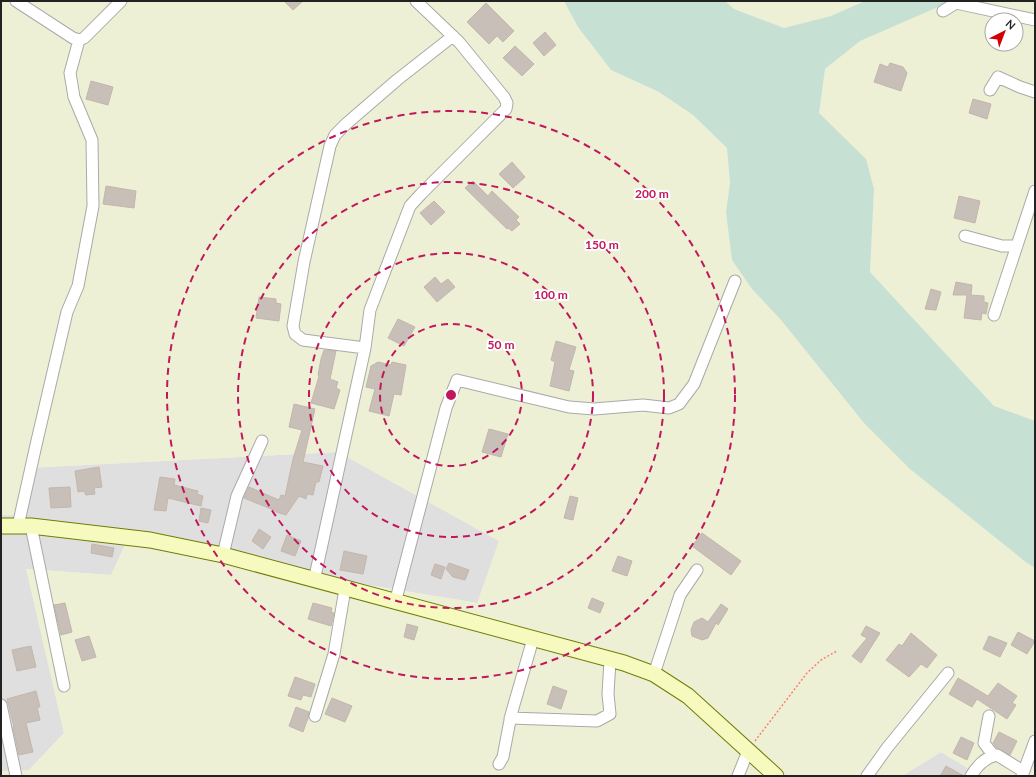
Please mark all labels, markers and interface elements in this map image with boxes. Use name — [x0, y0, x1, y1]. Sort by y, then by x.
north arrow — [984, 12, 1024, 52]
text: N — [1004, 17, 1019, 32]
text: 200 m — [635, 186, 669, 201]
text: 150 m — [585, 237, 619, 252]
text: 100 m — [534, 287, 568, 302]
text: 50 m — [488, 337, 514, 352]
centre of rings — [444, 388, 458, 402]

